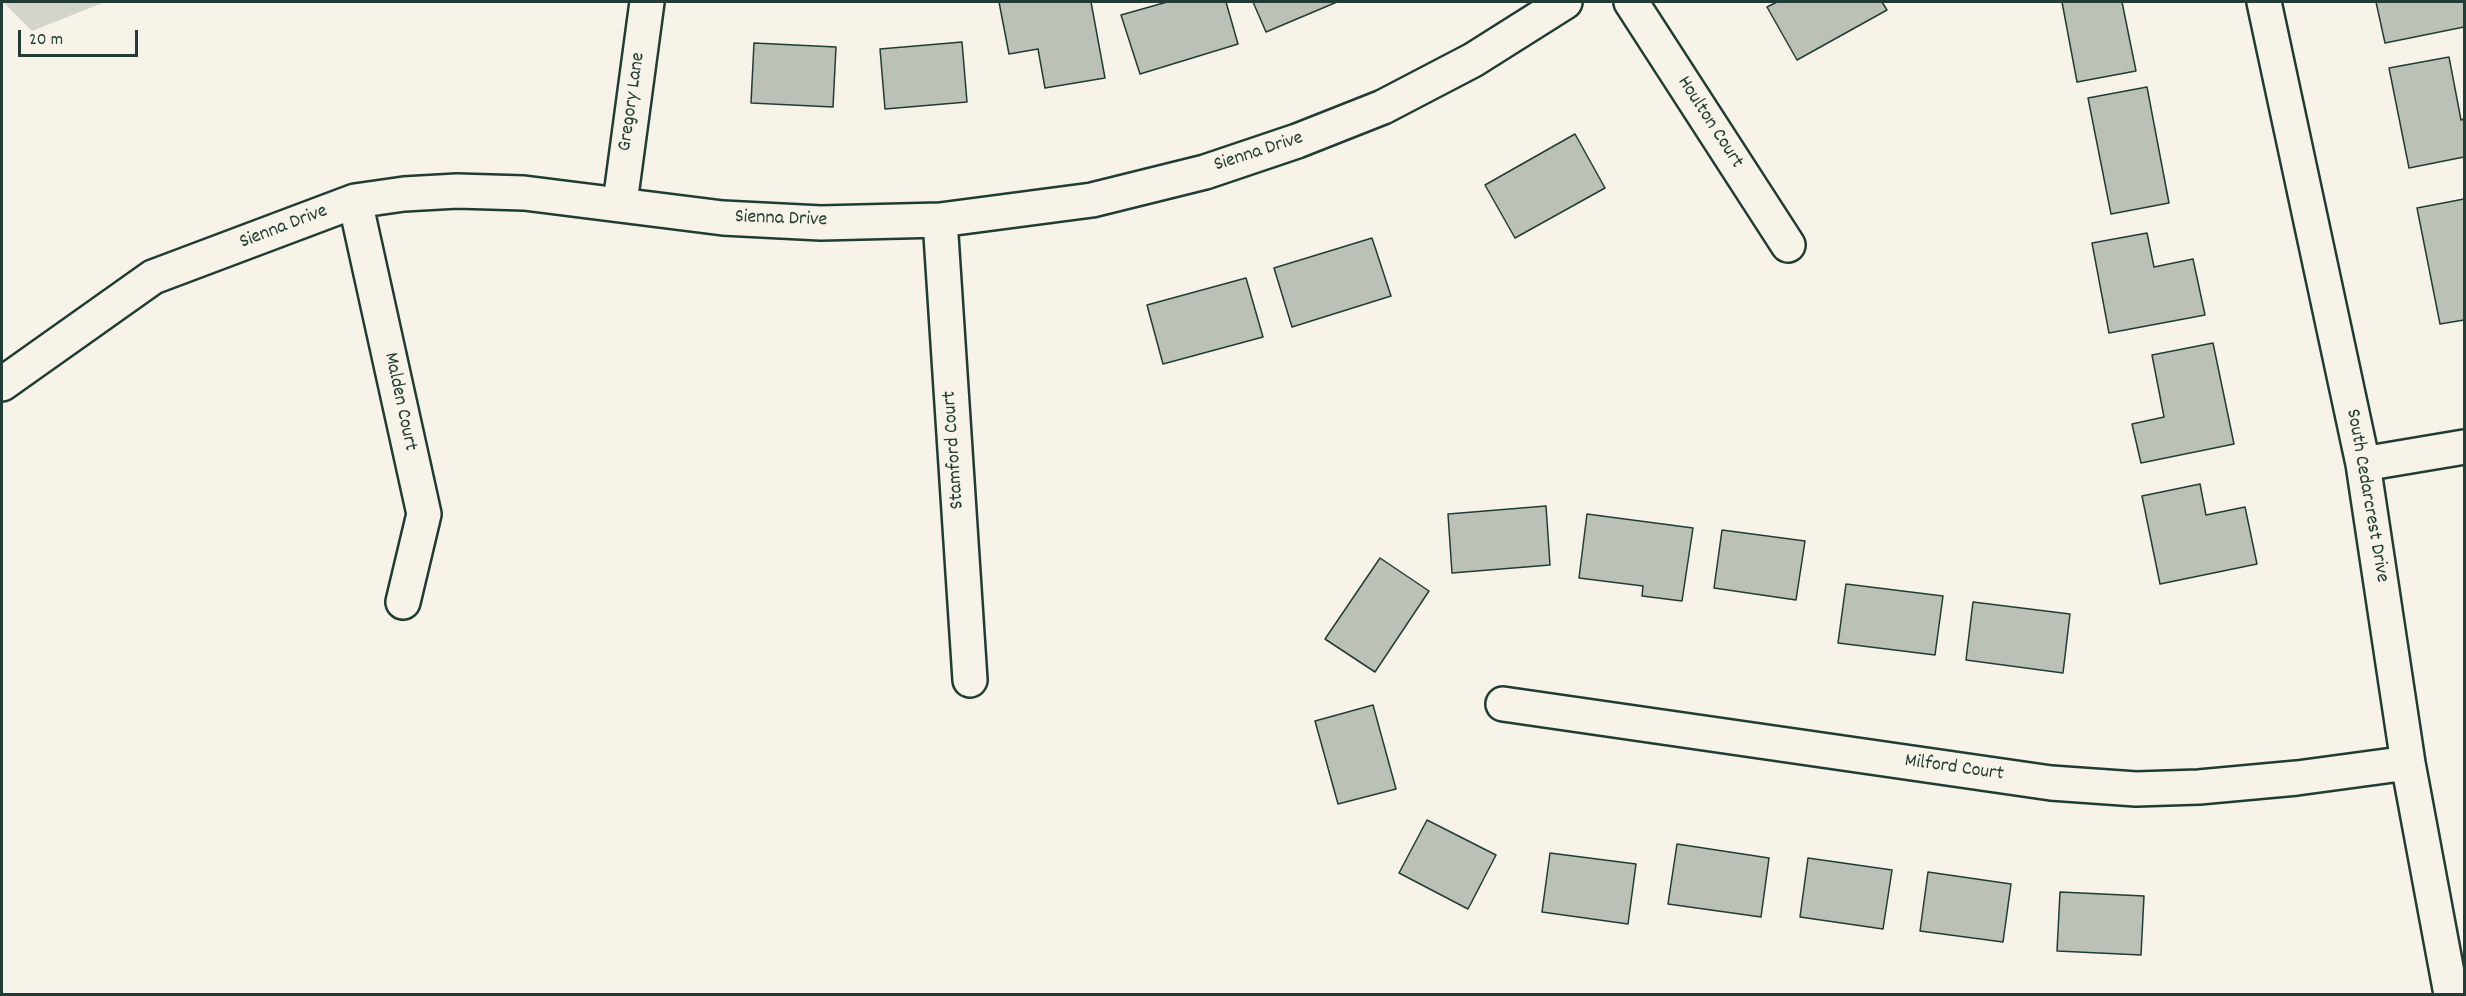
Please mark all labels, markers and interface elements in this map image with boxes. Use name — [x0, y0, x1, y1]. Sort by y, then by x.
scale bar — [21, 18, 141, 56]
text: 20 m — [29, 28, 63, 53]
street label: Gregory Lane — [614, 51, 652, 153]
street label: Houlton Court — [1670, 73, 1748, 173]
street label: Sienna Drive — [1211, 127, 1307, 179]
street label: Sienna Drive — [237, 200, 331, 256]
street label: Sienna Drive — [734, 206, 828, 234]
street label: Malden Court — [377, 351, 421, 453]
street label: Stamford Court — [939, 390, 971, 510]
street label: South Cedarcrest Drive — [2339, 407, 2393, 585]
street label: Milford Court — [1903, 750, 2005, 788]

